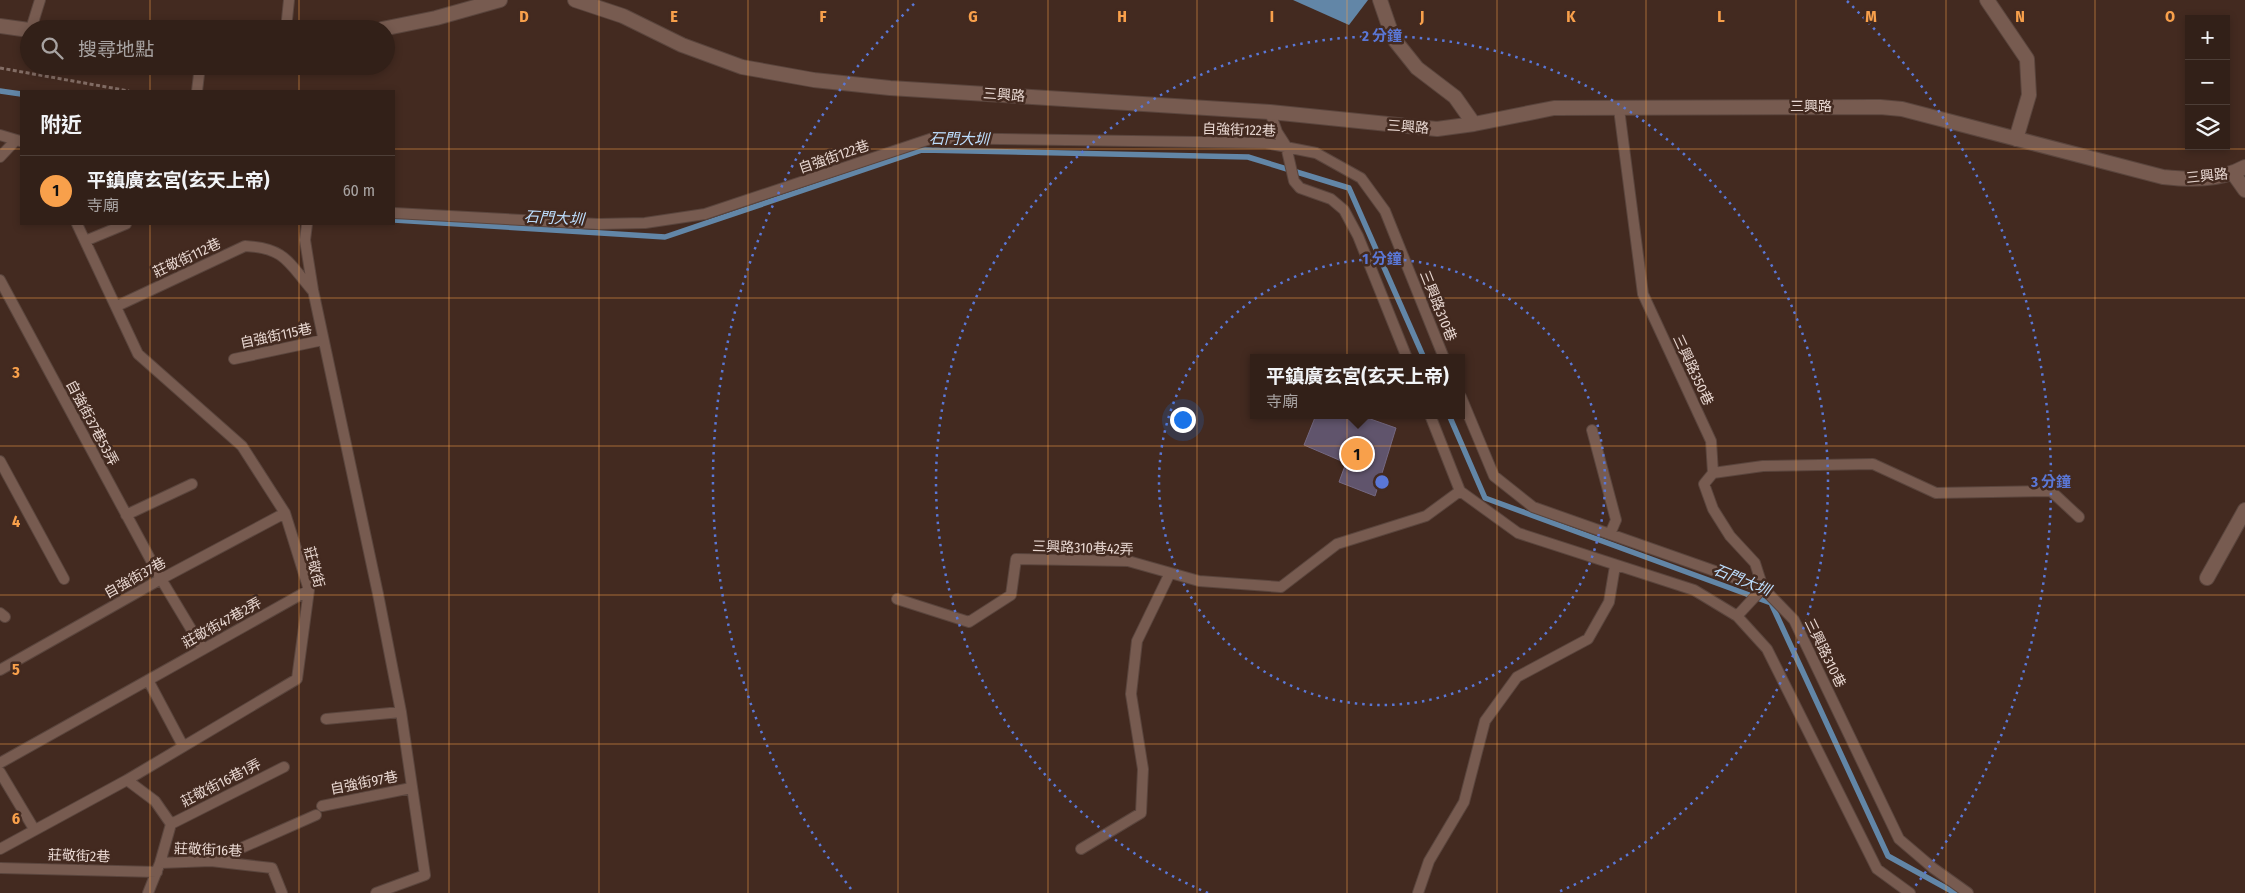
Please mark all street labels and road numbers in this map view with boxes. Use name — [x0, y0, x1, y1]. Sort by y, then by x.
street label: 三興路 — [982, 85, 1026, 105]
street label: 三興路 — [1790, 98, 1832, 115]
street label: 三興路 — [1386, 117, 1430, 137]
street label: 自強街122巷 — [1202, 120, 1276, 140]
street label: 自強街122巷 — [796, 137, 872, 177]
street label: 三興路 — [2185, 165, 2229, 187]
street label: 莊敬街112巷 — [150, 235, 224, 281]
street label: 三興路310巷 — [1416, 268, 1460, 344]
street label: 自強街115巷 — [238, 320, 314, 352]
street label: 三興路350巷 — [1669, 332, 1717, 408]
street label: 自強街37巷53弄 — [62, 377, 122, 469]
street label: 三興路310巷42弄 — [1032, 538, 1134, 558]
street label: 莊敬街 — [300, 545, 328, 589]
street label: 自強街37巷 — [101, 554, 169, 602]
street label: 莊敬街47巷2弄 — [179, 594, 265, 652]
street label: 三興路310巷 — [1801, 616, 1849, 690]
street label: 莊敬街16巷1弄 — [178, 755, 264, 811]
street label: 自強街97巷 — [329, 768, 399, 798]
street label: 莊敬街16巷 — [174, 840, 242, 860]
street label: 莊敬街2巷 — [48, 846, 110, 866]

